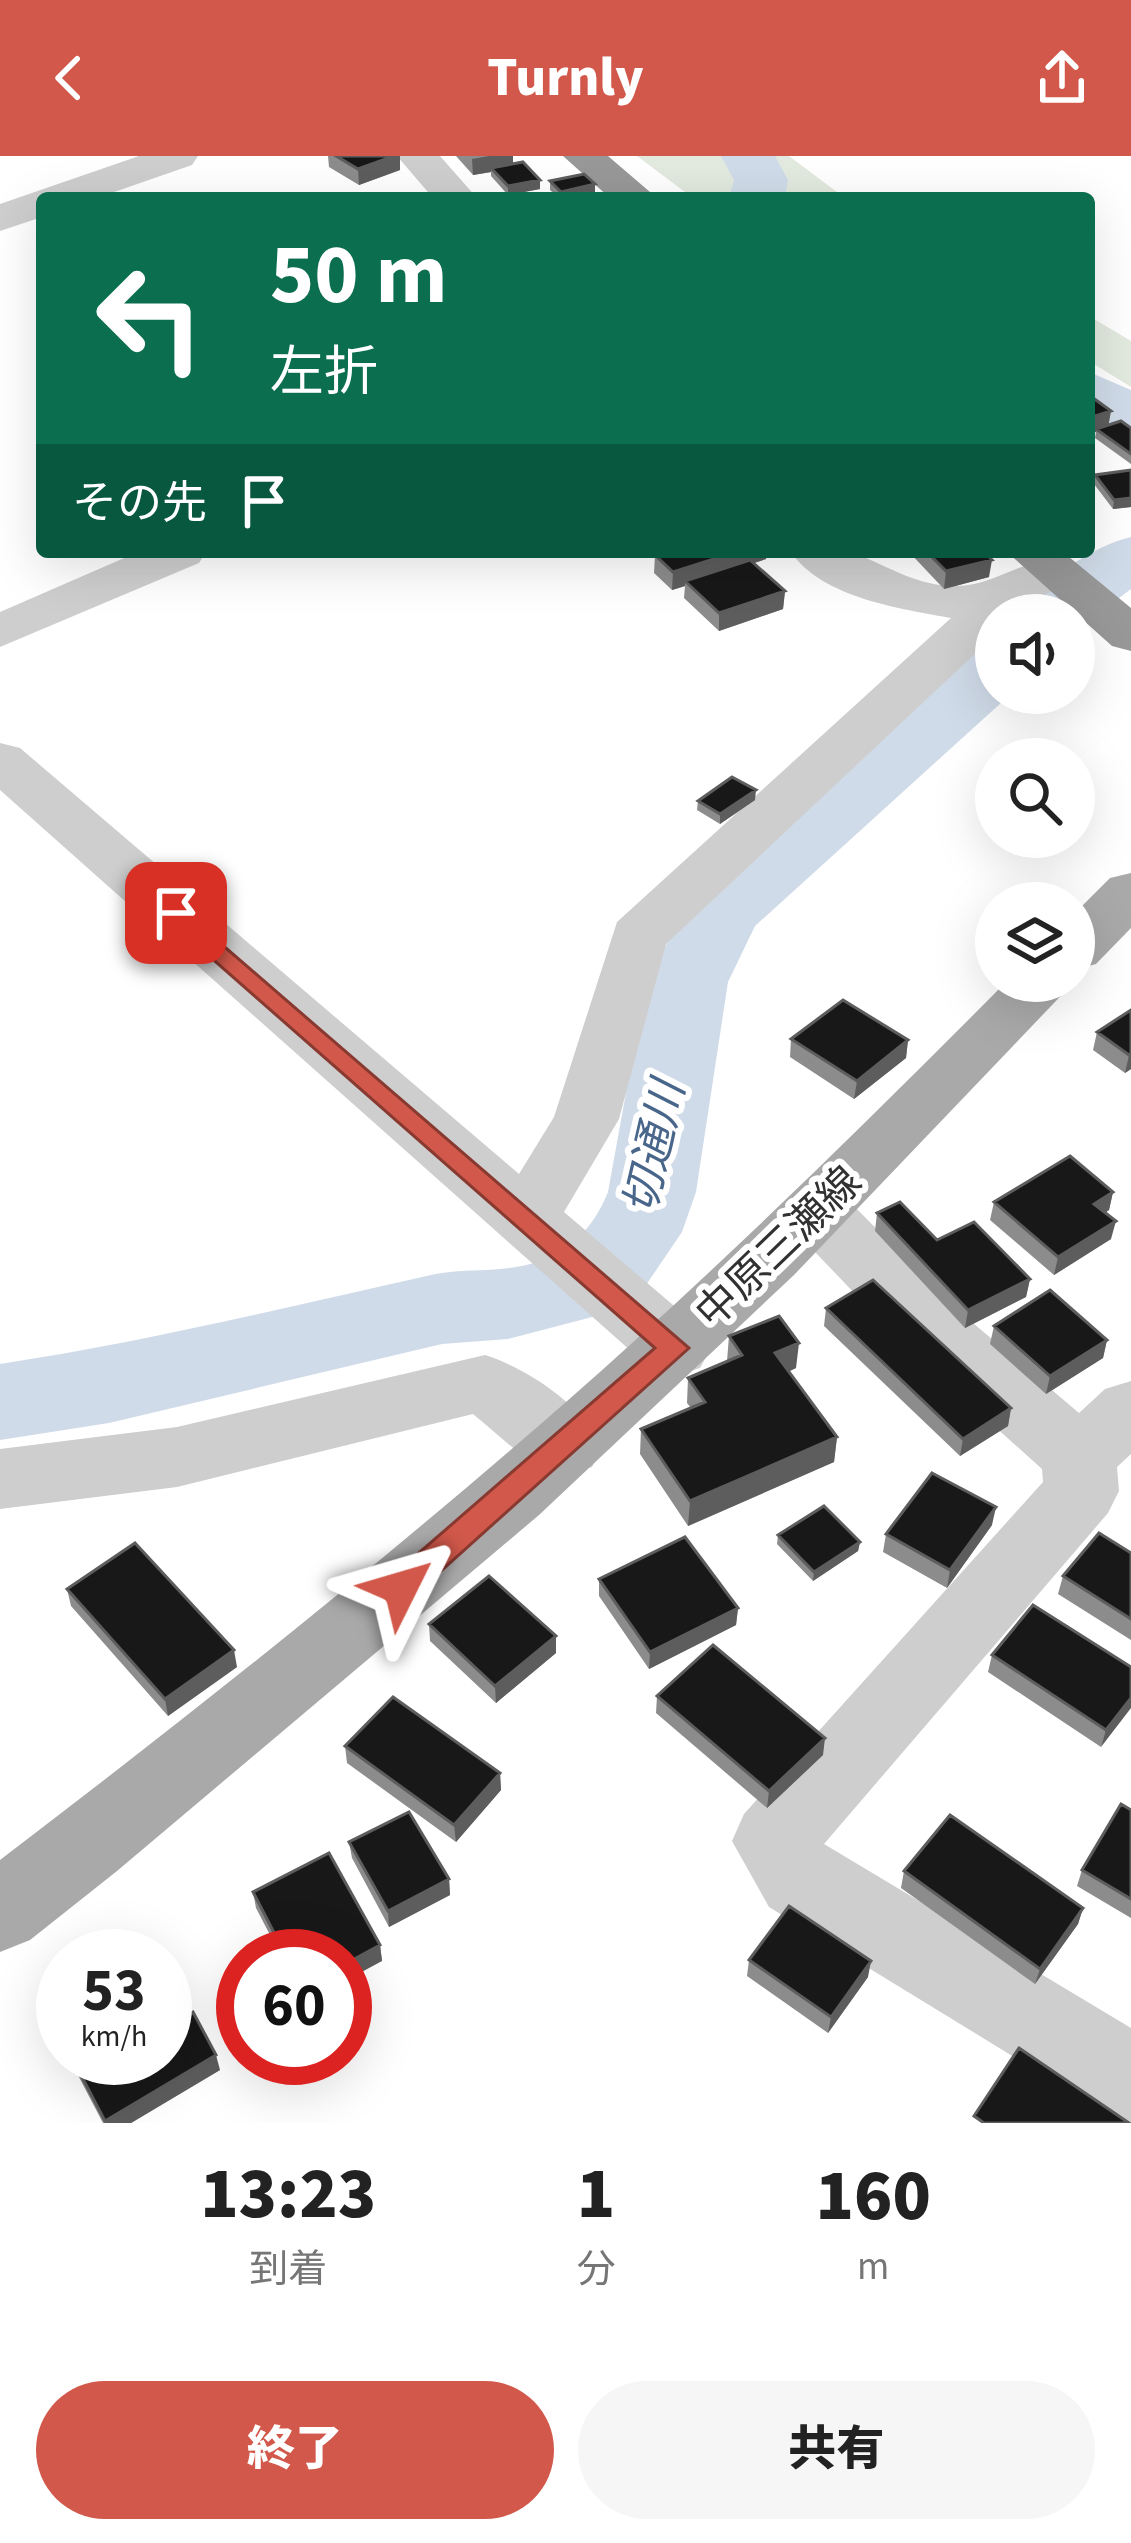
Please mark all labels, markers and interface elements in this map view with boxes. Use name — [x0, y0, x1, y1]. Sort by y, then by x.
text: Turnly — [487, 40, 644, 117]
icon: back — [36, 45, 102, 111]
icon: share — [1029, 45, 1095, 111]
text: 50 m — [270, 216, 448, 336]
icon: left — [72, 240, 228, 396]
text: 左折 — [270, 335, 378, 412]
icon: arrive — [231, 468, 297, 534]
text: その先 — [72, 472, 207, 536]
map controls — [975, 594, 1095, 1002]
button: sound — [975, 594, 1095, 714]
button: search — [975, 738, 1095, 858]
pin — [125, 862, 227, 964]
icon: arrive — [143, 880, 209, 946]
button: layers — [975, 882, 1095, 1002]
water label: 切通川 — [609, 1071, 702, 1221]
street label: 中原三瀬線 — [683, 1153, 875, 1343]
position arrow — [338, 1525, 464, 1651]
speed limit sign: 60 — [216, 1929, 372, 2085]
text: 53 — [82, 1949, 146, 2034]
text: km/h — [81, 2015, 147, 2058]
text: 13:23 — [200, 2143, 376, 2246]
text: 1 — [577, 2143, 615, 2246]
text: 160 — [816, 2145, 931, 2248]
text: m — [857, 2239, 889, 2295]
text: 到着 — [249, 2242, 327, 2298]
text: 分 — [576, 2242, 615, 2298]
button: 終了 — [36, 2381, 554, 2519]
button: 共有 — [578, 2381, 1095, 2519]

